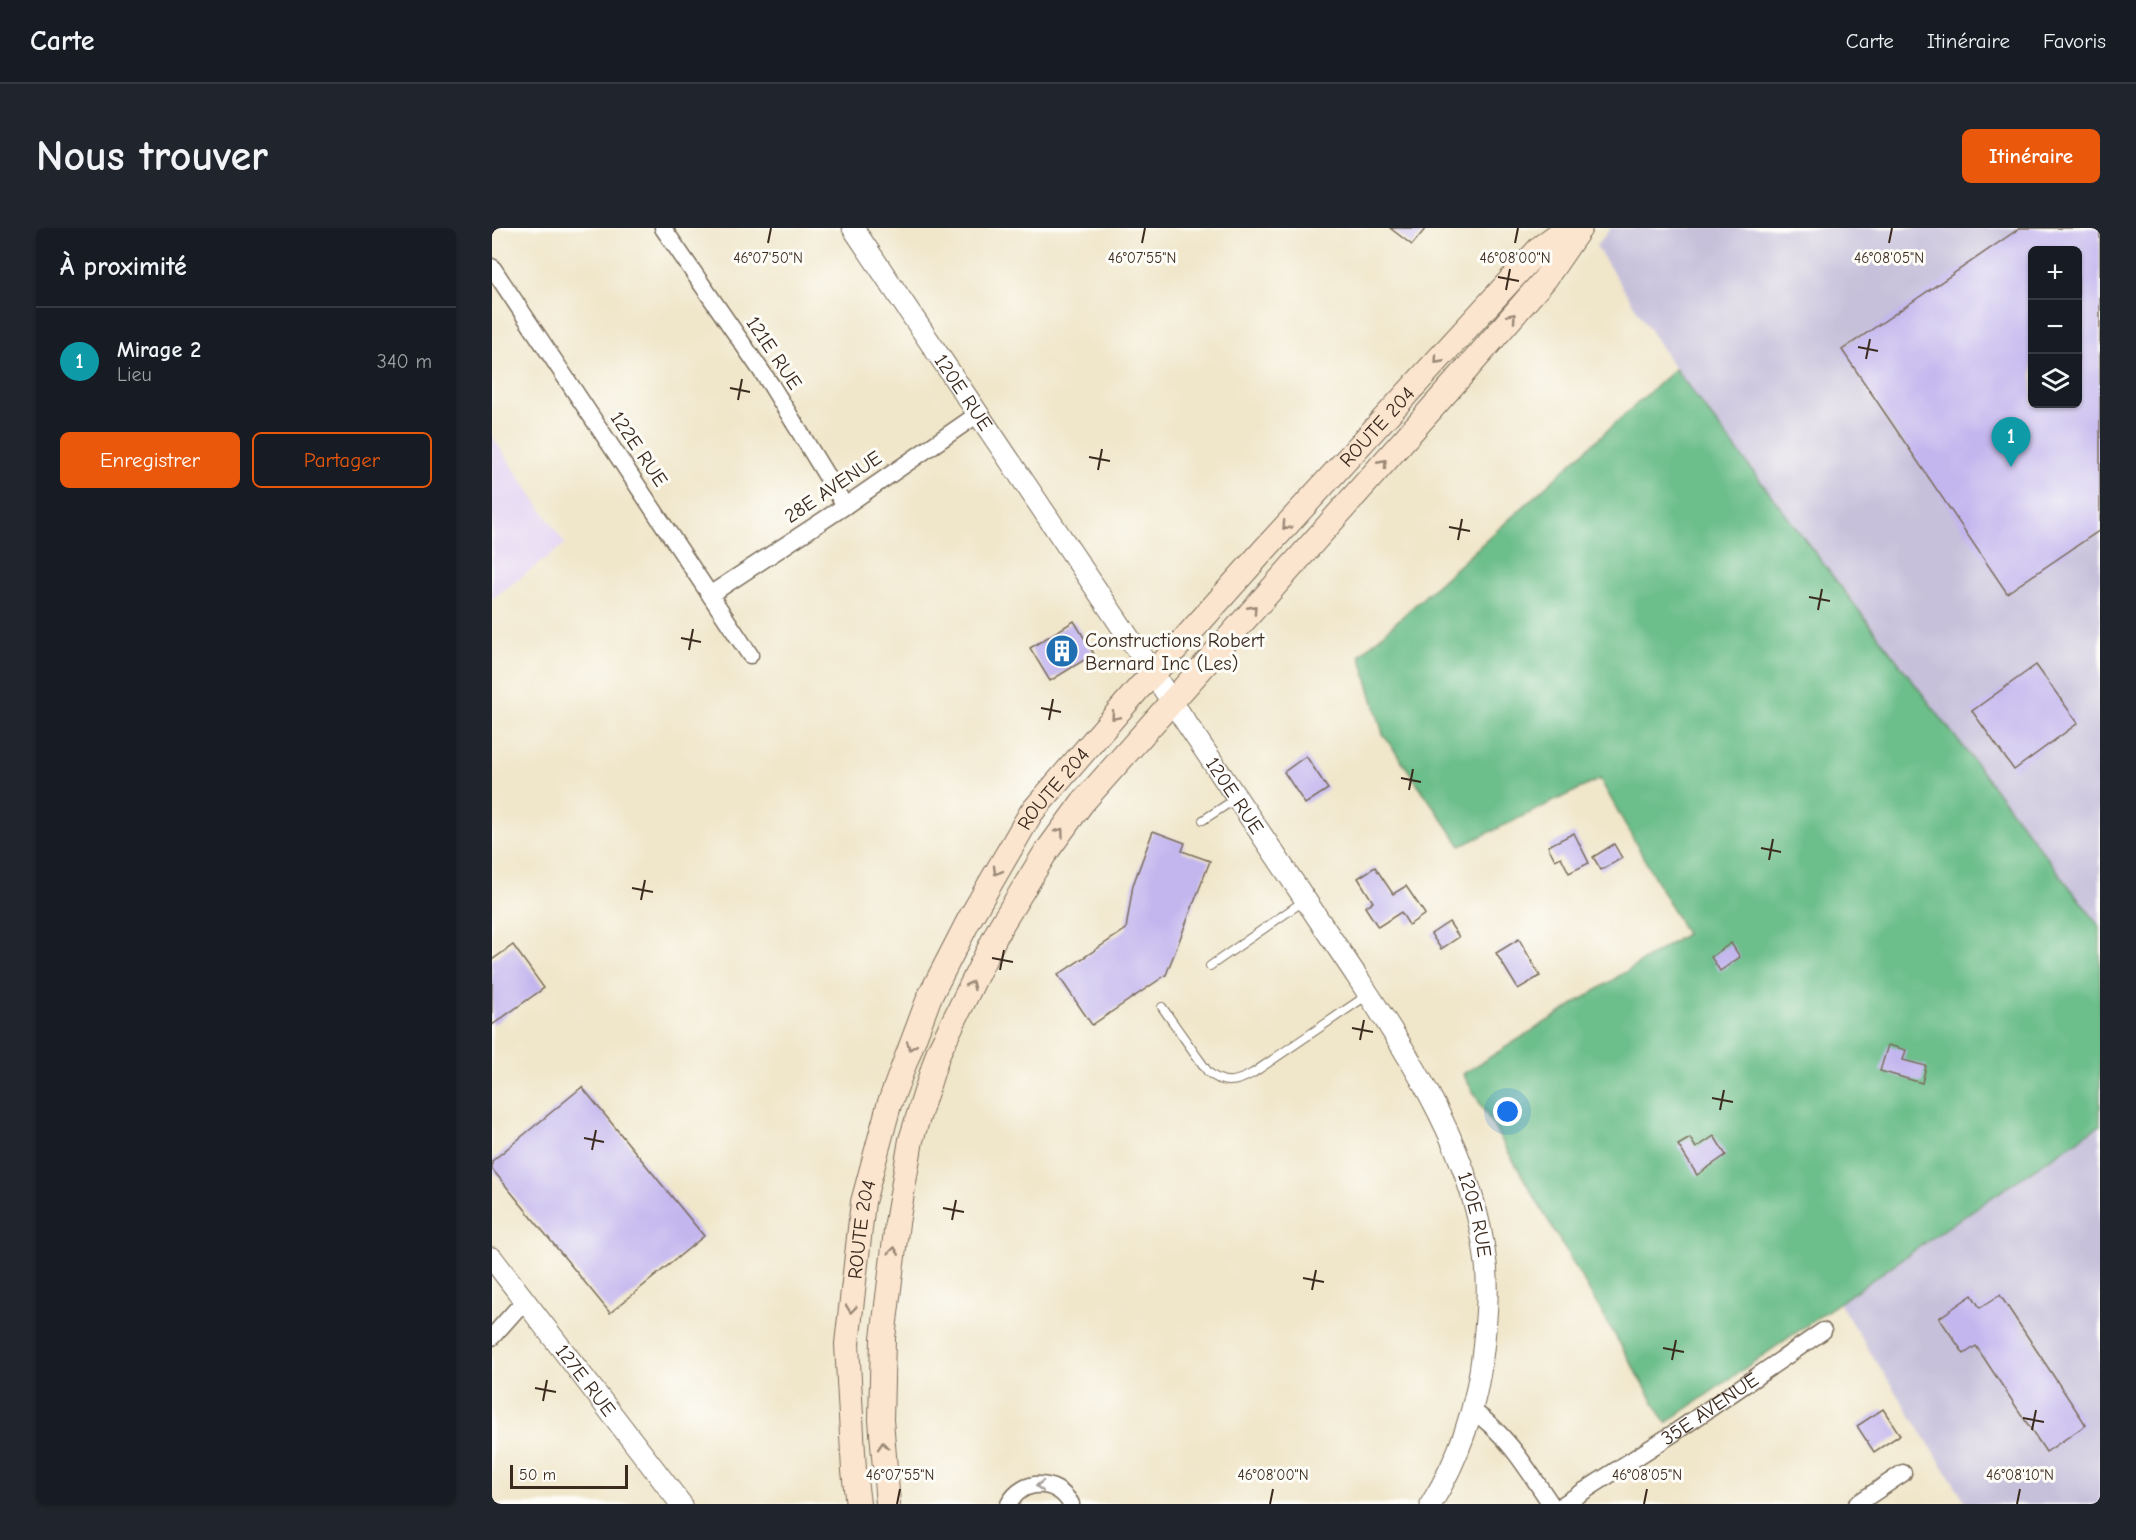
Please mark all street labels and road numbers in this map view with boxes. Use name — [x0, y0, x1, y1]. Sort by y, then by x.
street label: 121E RUE — [741, 312, 807, 394]
street label: 120E RUE — [930, 350, 997, 435]
street label: ROUTE 204 — [1335, 382, 1419, 471]
street label: 122E RUE — [606, 407, 672, 491]
street label: 28E AVENUE — [780, 446, 886, 528]
street label: ROUTE 204 — [1012, 743, 1094, 834]
street label: 120E RUE — [1201, 753, 1269, 838]
street label: 120E RUE — [1454, 1169, 1497, 1259]
street label: ROUTE 204 — [843, 1177, 880, 1280]
street label: 127E RUE — [551, 1340, 621, 1421]
street label: 35E AVENUE — [1657, 1367, 1762, 1450]

